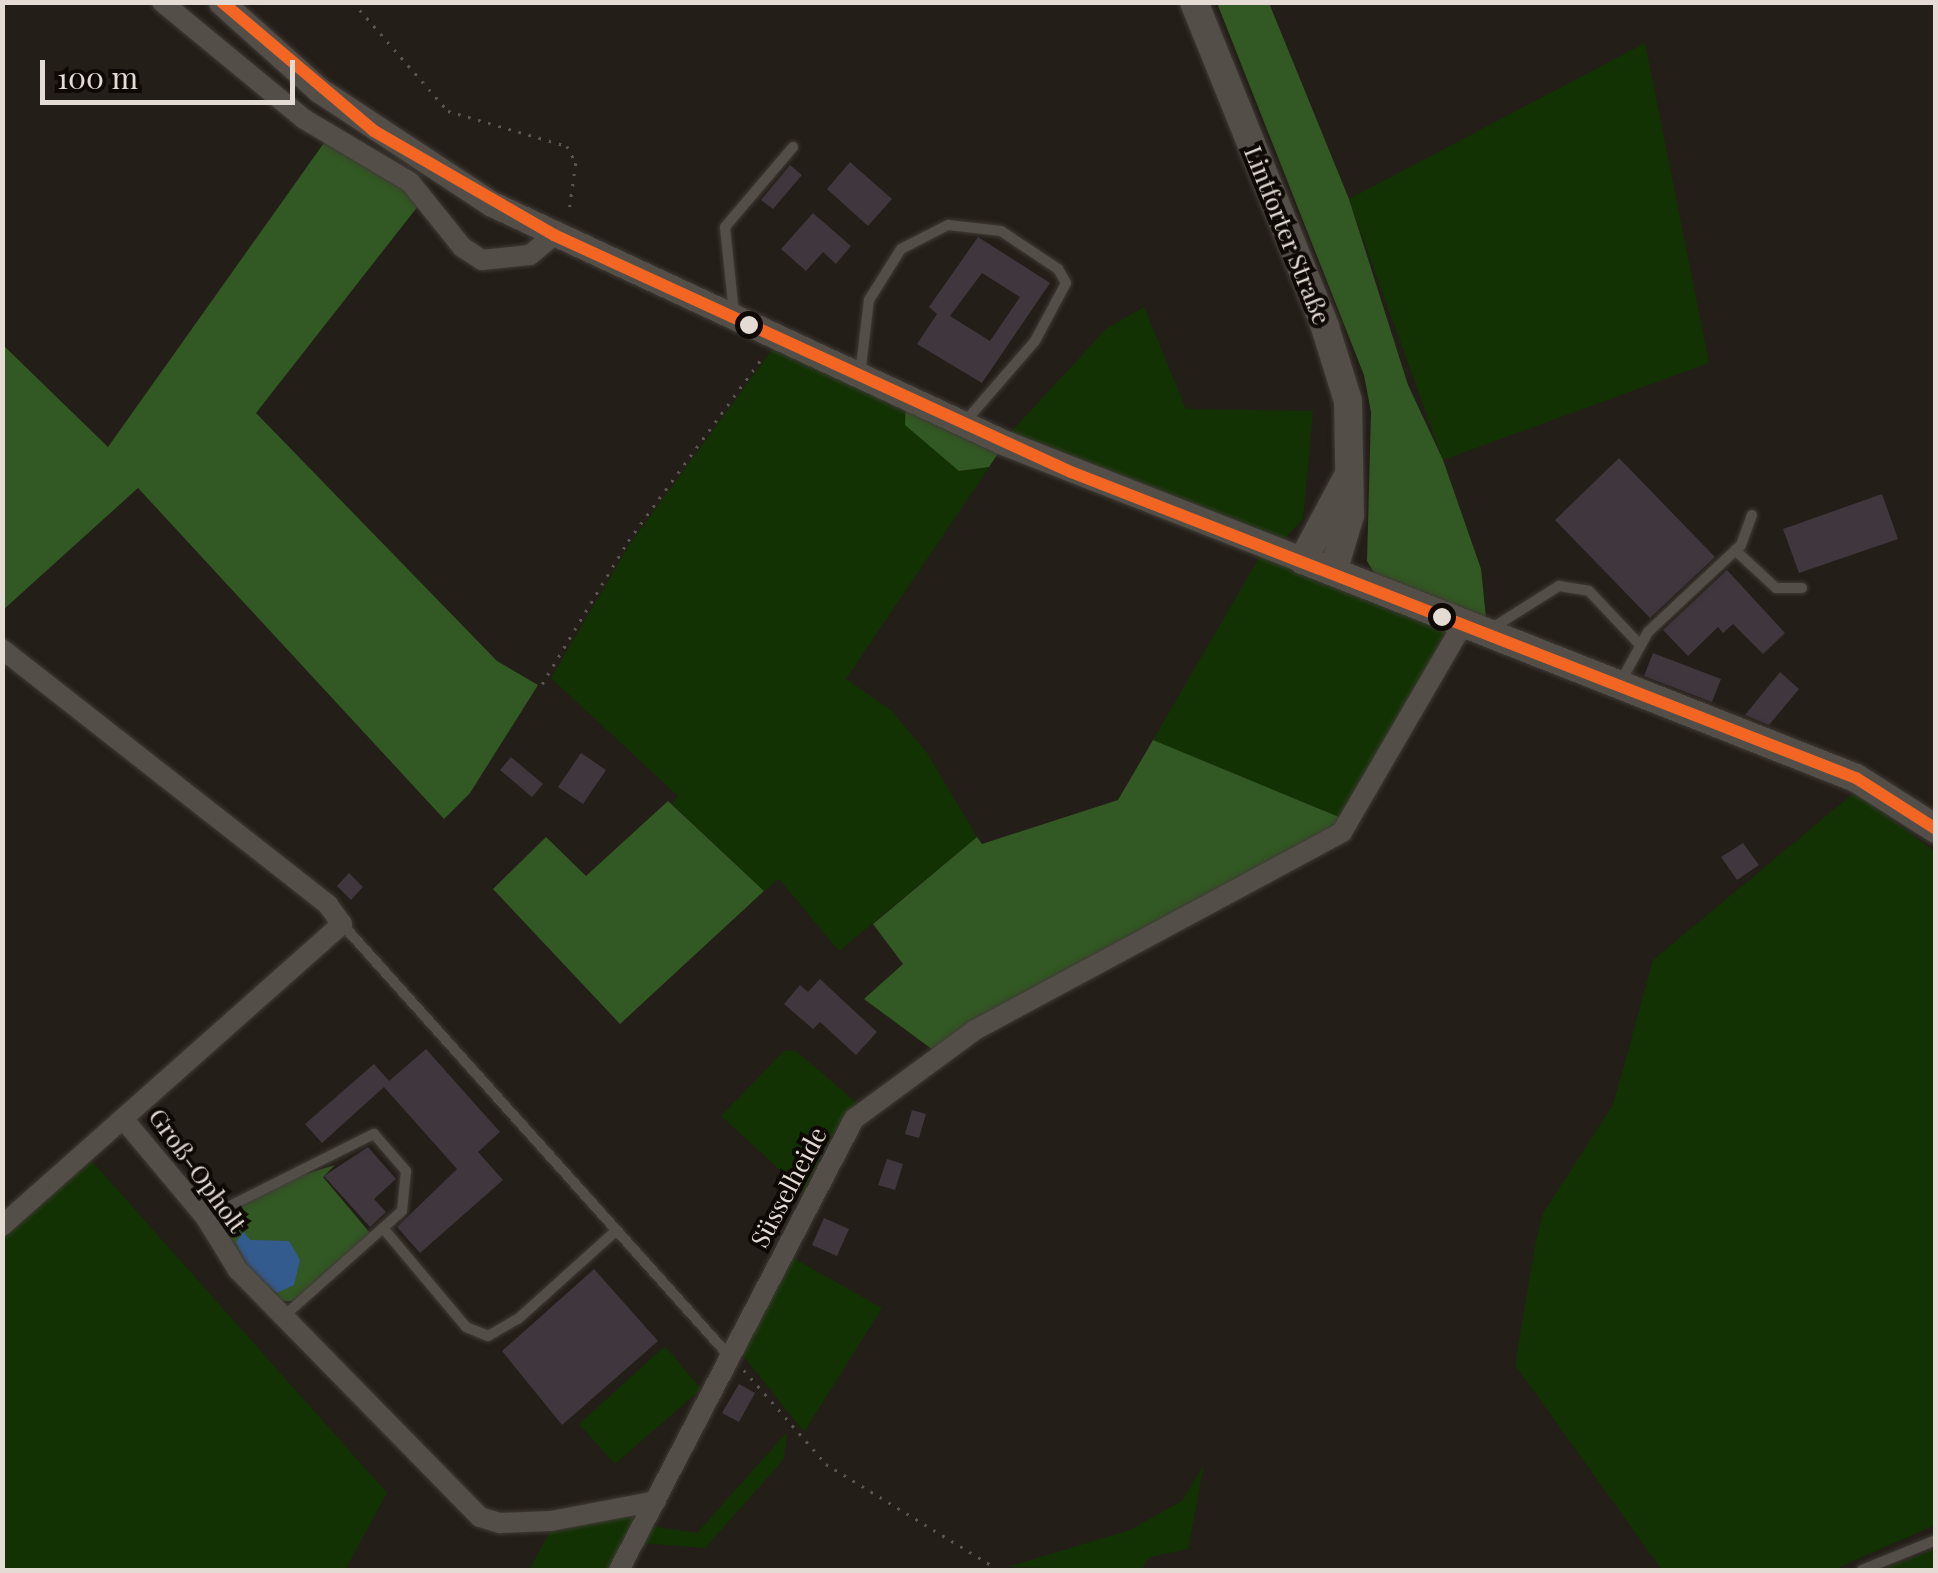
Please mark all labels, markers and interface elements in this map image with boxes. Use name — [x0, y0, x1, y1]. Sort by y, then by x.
scale bar — [45, 40, 300, 102]
text: 100 m — [57, 57, 138, 97]
street label: Lintforter Straße — [1238, 141, 1338, 329]
unlabelled marker — [739, 315, 759, 335]
unlabelled marker — [1432, 607, 1452, 627]
street label: Groß-Opholt — [143, 1102, 253, 1238]
street label: Süsselheide — [744, 1122, 832, 1252]

